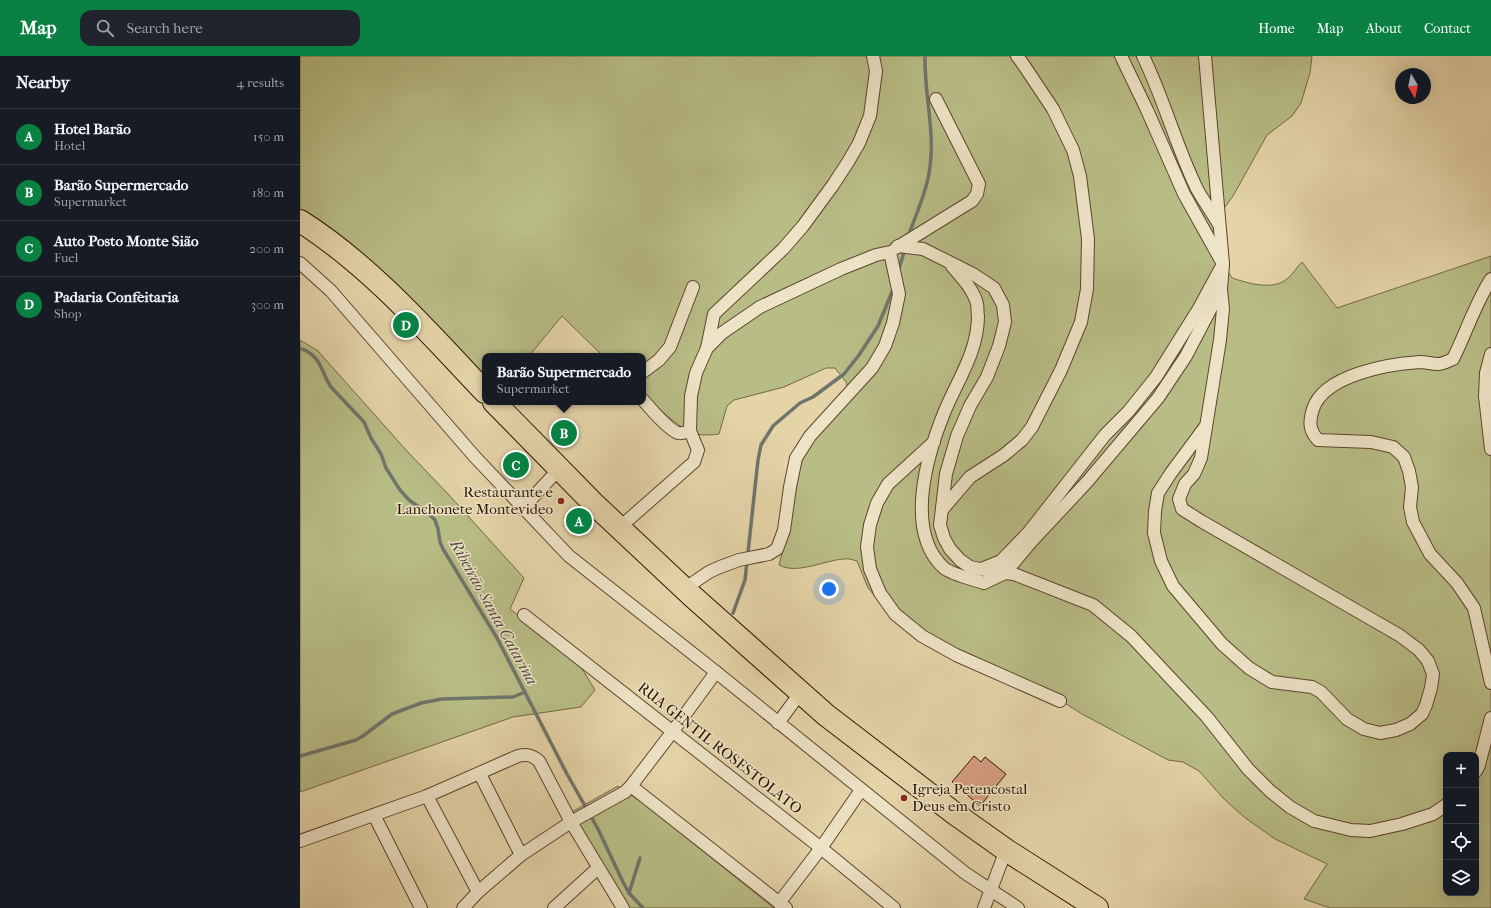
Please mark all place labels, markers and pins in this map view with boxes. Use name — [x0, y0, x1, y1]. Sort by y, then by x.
pin: D — [393, 310, 419, 340]
pin: B — [551, 418, 577, 448]
pin: C — [503, 450, 529, 480]
place label: Restaurante e Lanchonete Montevideo — [397, 483, 554, 518]
marker: Restaurante e Lanchonete Montevideo — [556, 496, 566, 506]
pin: A — [566, 506, 592, 536]
place label: Igreja Petencostal Deus em Cristo — [912, 780, 1027, 815]
marker: Igreja Petencostal Deus em Cristo — [899, 793, 909, 803]

